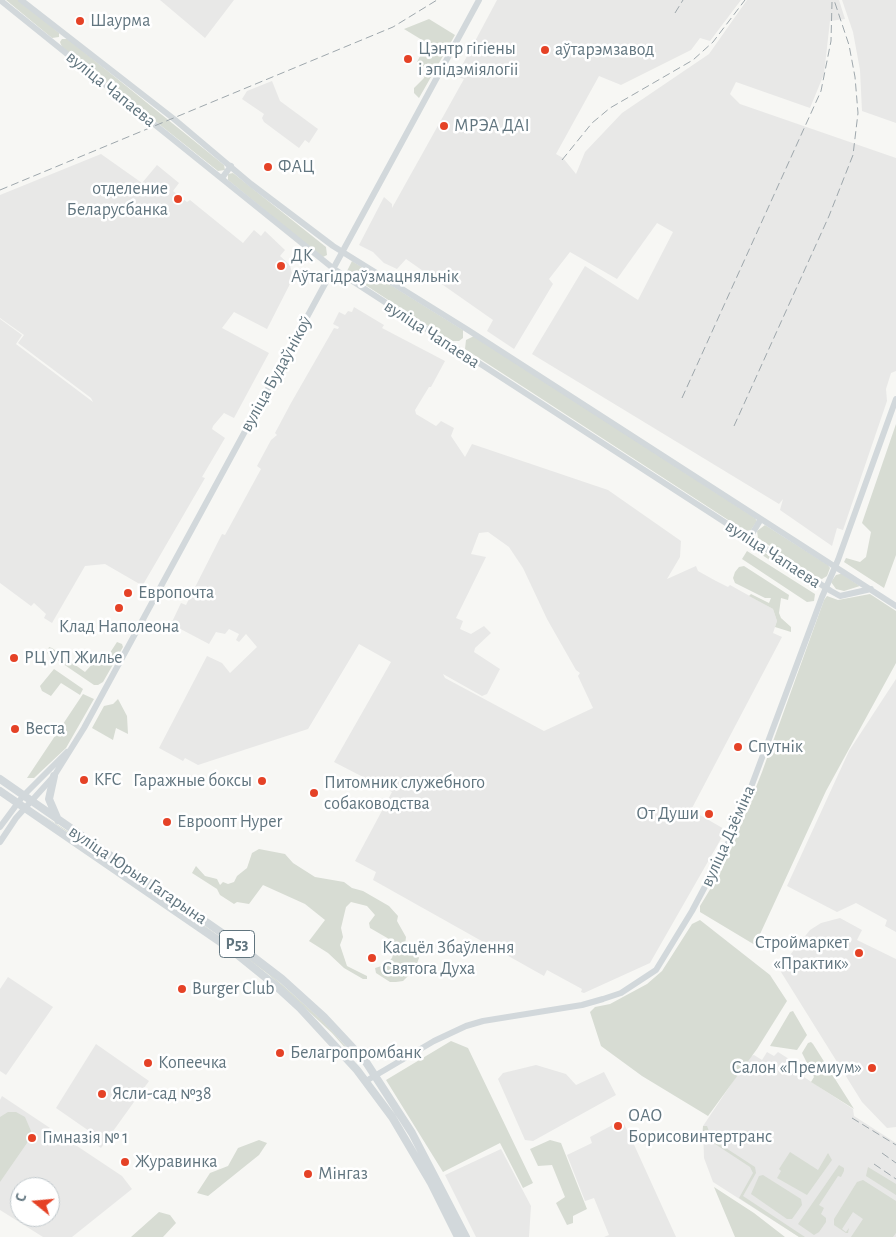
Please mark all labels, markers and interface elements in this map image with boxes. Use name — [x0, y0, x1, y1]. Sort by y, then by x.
place label: Шаурма — [90, 10, 150, 32]
marker: Шаурма — [74, 15, 86, 27]
place label: Цэнтр гігіены і эпідэміялогіі — [418, 38, 518, 80]
place label: аўтарэмзавод — [555, 39, 654, 61]
marker: аўтарэмзавод — [539, 44, 551, 56]
street label: вуліца Чапаева — [62, 46, 160, 132]
marker: Цэнтр гігіены і эпідэміялогіі — [402, 53, 414, 65]
place label: МРЭА ДАІ — [454, 115, 530, 137]
marker: МРЭА ДАІ — [438, 120, 450, 132]
place label: ФАЦ — [278, 156, 315, 178]
marker: ФАЦ — [262, 161, 274, 173]
place label: отделение Беларусбанка — [67, 178, 168, 220]
marker: отделение Беларусбанка — [172, 193, 184, 205]
place label: ДК Аўтагідраўзмацняльнік — [291, 245, 459, 288]
marker: ДК Аўтагідраўзмацняльнік — [275, 260, 287, 272]
street label: вуліца Чапаева — [380, 295, 484, 373]
street label: вуліца Будаўнікоў — [235, 312, 317, 436]
street label: вуліца Чапаева — [721, 515, 825, 593]
place label: Европочта — [138, 582, 214, 604]
marker: Европочта — [122, 587, 134, 599]
marker: Клад Наполеона — [113, 602, 125, 614]
place label: Клад Наполеона — [59, 616, 179, 638]
place label: РЦ УП Жилье — [24, 647, 123, 669]
marker: РЦ УП Жилье — [8, 652, 20, 664]
place label: Веста — [25, 718, 65, 740]
marker: Веста — [9, 723, 21, 735]
place label: Спутнік — [748, 736, 803, 758]
marker: Спутнік — [732, 741, 744, 753]
place label: KFC — [94, 769, 121, 791]
place label: Гаражные боксы — [133, 770, 252, 792]
place label: Питомник служебного собаководства — [324, 772, 485, 814]
marker: KFC — [78, 774, 90, 786]
marker: Гаражные боксы — [256, 775, 268, 787]
street label: вуліца Дзёміна — [696, 782, 760, 890]
marker: Питомник служебного собаководства — [308, 787, 320, 799]
place label: От Души — [636, 803, 699, 825]
marker: От Души — [703, 808, 715, 820]
place label: Евроопт Hyper — [177, 811, 282, 833]
marker: Евроопт Hyper — [161, 816, 173, 828]
street label: вуліца Юрыя Гагарына — [65, 821, 211, 929]
road number: Р53 — [220, 931, 254, 958]
place label: Строймаркет «Практик» — [755, 932, 849, 974]
place label: Касцёл Збаўлення Святога Духа — [382, 937, 514, 980]
marker: Строймаркет «Практик» — [853, 947, 865, 959]
marker: Касцёл Збаўлення Святога Духа — [366, 952, 378, 964]
place label: Burger Club — [192, 978, 275, 1000]
marker: Burger Club — [176, 983, 188, 995]
place label: Белагропромбанк — [290, 1042, 422, 1064]
marker: Белагропромбанк — [274, 1047, 286, 1059]
place label: Копеечка — [158, 1052, 227, 1074]
marker: Копеечка — [142, 1057, 154, 1069]
place label: Салон «Премиум» — [732, 1057, 862, 1079]
marker: Салон «Премиум» — [866, 1062, 878, 1074]
place label: Ясли-сад №38 — [112, 1083, 212, 1105]
marker: Ясли-сад №38 — [96, 1088, 108, 1100]
place label: ОАО Борисовинтертранс — [628, 1105, 772, 1148]
marker: ОАО Борисовинтертранс — [612, 1120, 624, 1132]
place label: Гімназія № 1 — [42, 1127, 129, 1149]
marker: Гімназія № 1 — [26, 1132, 38, 1144]
place label: Журавинка — [135, 1151, 217, 1173]
marker: Журавинка — [119, 1156, 131, 1168]
place label: Мінгаз — [318, 1163, 368, 1185]
marker: Мінгаз — [302, 1168, 314, 1180]
north arrow — [10, 1177, 60, 1227]
text: С — [14, 1192, 29, 1204]

